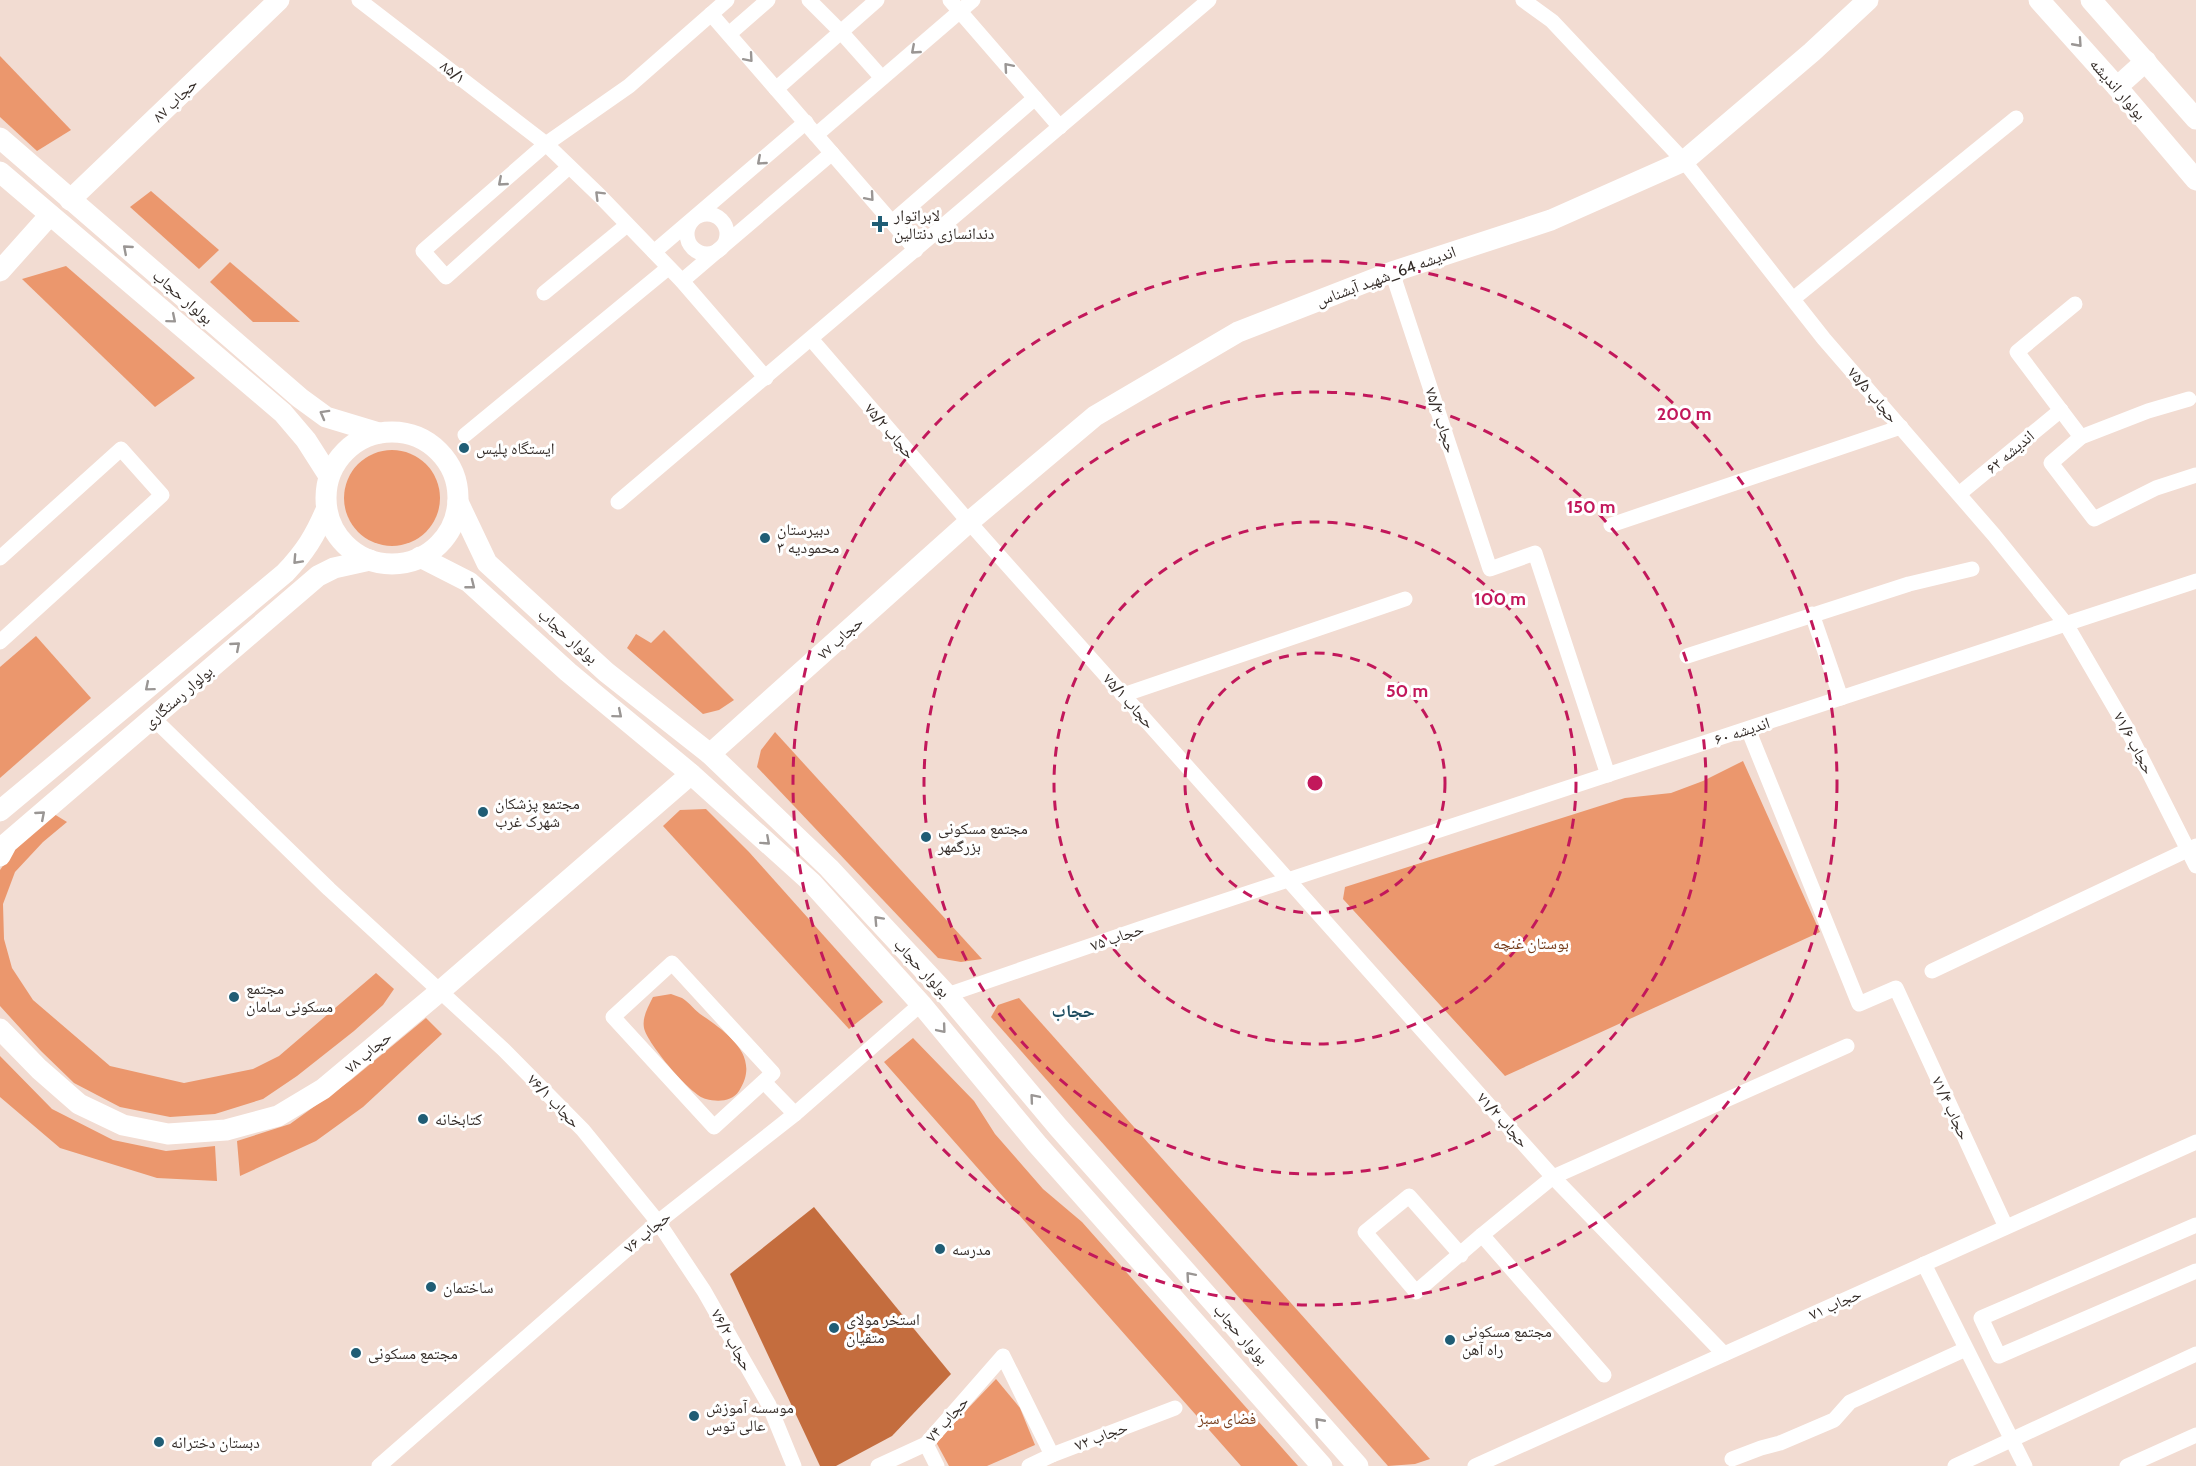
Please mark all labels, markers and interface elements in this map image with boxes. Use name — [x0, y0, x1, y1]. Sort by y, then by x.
one-way arrow — [2071, 37, 2082, 47]
one-way arrow — [911, 42, 922, 53]
one-way arrow — [742, 51, 753, 62]
street label: بولوار اندیشه — [2086, 54, 2150, 124]
street label: ۸۵/۱ — [437, 56, 469, 88]
one-way arrow — [1004, 63, 1015, 74]
street label: حجاب ۸۷ — [149, 74, 201, 126]
one-way arrow — [757, 153, 768, 164]
one-way arrow — [498, 175, 509, 186]
one-way arrow — [863, 190, 874, 201]
one-way arrow — [595, 191, 606, 202]
place label: لابراتوار دندانسازی دنتالین — [893, 206, 994, 244]
marker: لابراتوار دندانسازی دنتالین — [871, 215, 889, 233]
street label: اندیشه 64_شهید آبشناس — [1313, 242, 1459, 311]
one-way arrow — [123, 245, 134, 256]
street label: بولوار حجاب — [149, 266, 217, 328]
one-way arrow — [165, 312, 176, 323]
street label: حجاب ۷۵/۵ — [1844, 363, 1902, 427]
street label: حجاب ۷۵/۳ — [1422, 385, 1460, 455]
street label: حجاب ۷۵/۲ — [861, 399, 919, 463]
text: 200 m — [1657, 403, 1711, 425]
one-way arrow — [320, 410, 330, 421]
street label: اندیشه ۶۲ — [1982, 426, 2038, 478]
place label: ایستگاه پلیس — [476, 439, 555, 459]
marker: ایستگاه پلیس — [457, 441, 471, 455]
text: 150 m — [1567, 496, 1615, 518]
place label: دبیرستان محمودیه ۳ — [777, 520, 839, 557]
marker: دبیرستان محمودیه ۳ — [758, 531, 772, 545]
one-way arrow — [293, 554, 304, 564]
one-way arrow — [465, 578, 476, 589]
text: 100 m — [1474, 588, 1526, 610]
street label: بولوار حجاب — [534, 604, 602, 668]
street label: حجاب ۷۷ — [813, 612, 867, 664]
one-way arrow — [229, 642, 240, 653]
street label: بولوار رستگاری — [139, 662, 217, 733]
street label: حجاب ۷۵/۱ — [1099, 670, 1159, 732]
one-way arrow — [145, 679, 156, 690]
text: 50 m — [1386, 680, 1428, 702]
one-way arrow — [611, 706, 622, 717]
street label: حجاب ۷۱/۶ — [2110, 709, 2158, 777]
street label: اندیشه ۶۰ — [1712, 713, 1772, 749]
centre of rings — [1305, 773, 1325, 793]
place label: مجتمع پزشکان شهرک غرب — [495, 794, 580, 831]
marker: مجتمع پزشکان شهرک غرب — [476, 805, 490, 819]
one-way arrow — [34, 811, 45, 822]
place label: مجتمع مسکونی بزرگمهر — [937, 819, 1028, 856]
marker: مجتمع مسکونی بزرگمهر — [919, 830, 933, 844]
one-way arrow — [759, 834, 769, 845]
one-way arrow — [874, 916, 885, 927]
street label: حجاب ۷۵ — [1088, 919, 1146, 955]
park label: بوستان غنچه — [1493, 934, 1569, 954]
street label: بولوار حجاب — [890, 935, 954, 1001]
place label: مجتمع مسکونی سامان — [246, 979, 333, 1017]
marker: مجتمع مسکونی سامان — [227, 990, 241, 1004]
district label: حجاب — [1051, 1000, 1095, 1022]
one-way arrow — [934, 1022, 945, 1033]
street label: حجاب ۷۸ — [341, 1027, 395, 1077]
street label: حجاب ۷۶/۱ — [524, 1070, 584, 1132]
street label: حجاب ۷۱/۴ — [1928, 1073, 1974, 1143]
street label: حجاب ۷۱/۲ — [1473, 1089, 1533, 1151]
one-way arrow — [1030, 1094, 1041, 1105]
place label: کتابخانه — [435, 1110, 483, 1129]
marker: کتابخانه — [416, 1112, 430, 1126]
street label: حجاب ۷۶ — [620, 1207, 674, 1257]
place label: مدرسه — [952, 1240, 991, 1259]
marker: مدرسه — [933, 1242, 947, 1256]
one-way arrow — [1186, 1272, 1197, 1283]
place label: ساختمان — [443, 1278, 494, 1298]
marker: ساختمان — [424, 1280, 438, 1294]
street label: حجاب ۷۱ — [1806, 1284, 1864, 1324]
street label: بولوار حجاب — [1210, 1300, 1272, 1368]
street label: حجاب ۷۶/۲ — [707, 1306, 757, 1374]
place label: استخر مولای متقیان — [846, 1310, 920, 1348]
marker: استخر مولای متقیان — [827, 1321, 841, 1335]
place label: مجتمع مسکونی راه آهن — [1462, 1322, 1552, 1360]
marker: مجتمع مسکونی راه آهن — [1443, 1333, 1457, 1347]
place label: مجتمع مسکونی — [368, 1344, 458, 1364]
marker: مجتمع مسکونی — [349, 1346, 363, 1360]
street label: حجاب ۷۴ — [921, 1392, 973, 1446]
place label: موسسه آموزش عالی توس — [706, 1398, 794, 1436]
marker: موسسه آموزش عالی توس — [687, 1409, 701, 1423]
park label: فضای سبز — [1197, 1409, 1256, 1429]
street label: حجاب ۷۲ — [1072, 1417, 1130, 1455]
one-way arrow — [1316, 1418, 1327, 1429]
place label: دبستان دخترانه — [171, 1433, 260, 1453]
marker: دبستان دخترانه — [152, 1435, 166, 1449]

